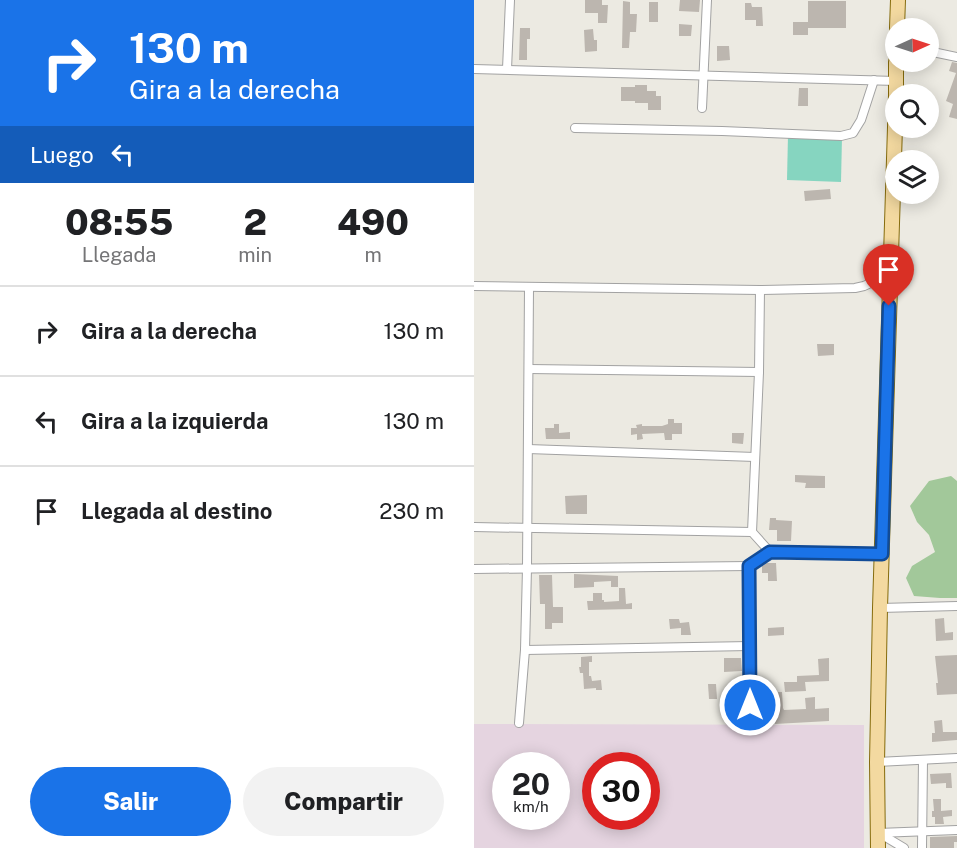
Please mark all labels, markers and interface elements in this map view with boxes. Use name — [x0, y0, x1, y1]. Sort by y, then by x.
north arrow — [885, 18, 939, 72]
map controls — [885, 18, 939, 204]
text: 130 m — [129, 23, 249, 72]
icon: right — [30, 24, 108, 102]
text: Gira a la derecha — [129, 73, 340, 105]
button: search — [885, 84, 939, 138]
icon: left — [106, 138, 139, 171]
text: Luego — [30, 142, 94, 168]
button: layers — [885, 150, 939, 204]
text: 08:55 — [65, 201, 173, 243]
text: 2 — [243, 201, 267, 243]
text: 490 — [337, 201, 409, 243]
text: Llegada — [82, 243, 156, 267]
text: min — [238, 243, 272, 267]
text: m — [364, 243, 382, 267]
pin — [863, 244, 914, 306]
icon: arrive — [872, 253, 905, 286]
icon: right — [30, 315, 63, 348]
text: Gira a la derecha — [81, 318, 257, 344]
text: 130 m — [383, 318, 444, 344]
icon: left — [30, 405, 63, 438]
text: Gira a la izquierda — [81, 408, 268, 434]
text: 130 m — [383, 408, 444, 434]
icon: arrive — [30, 495, 63, 528]
text: Llegada al destino — [81, 498, 272, 524]
text: 230 m — [379, 498, 444, 524]
position arrow — [718, 673, 782, 737]
speed limit sign: 30 — [582, 752, 660, 830]
text: 20 — [512, 766, 550, 802]
button: Salir — [30, 767, 231, 836]
button: Compartir — [243, 767, 444, 836]
text: km/h — [513, 798, 549, 815]

